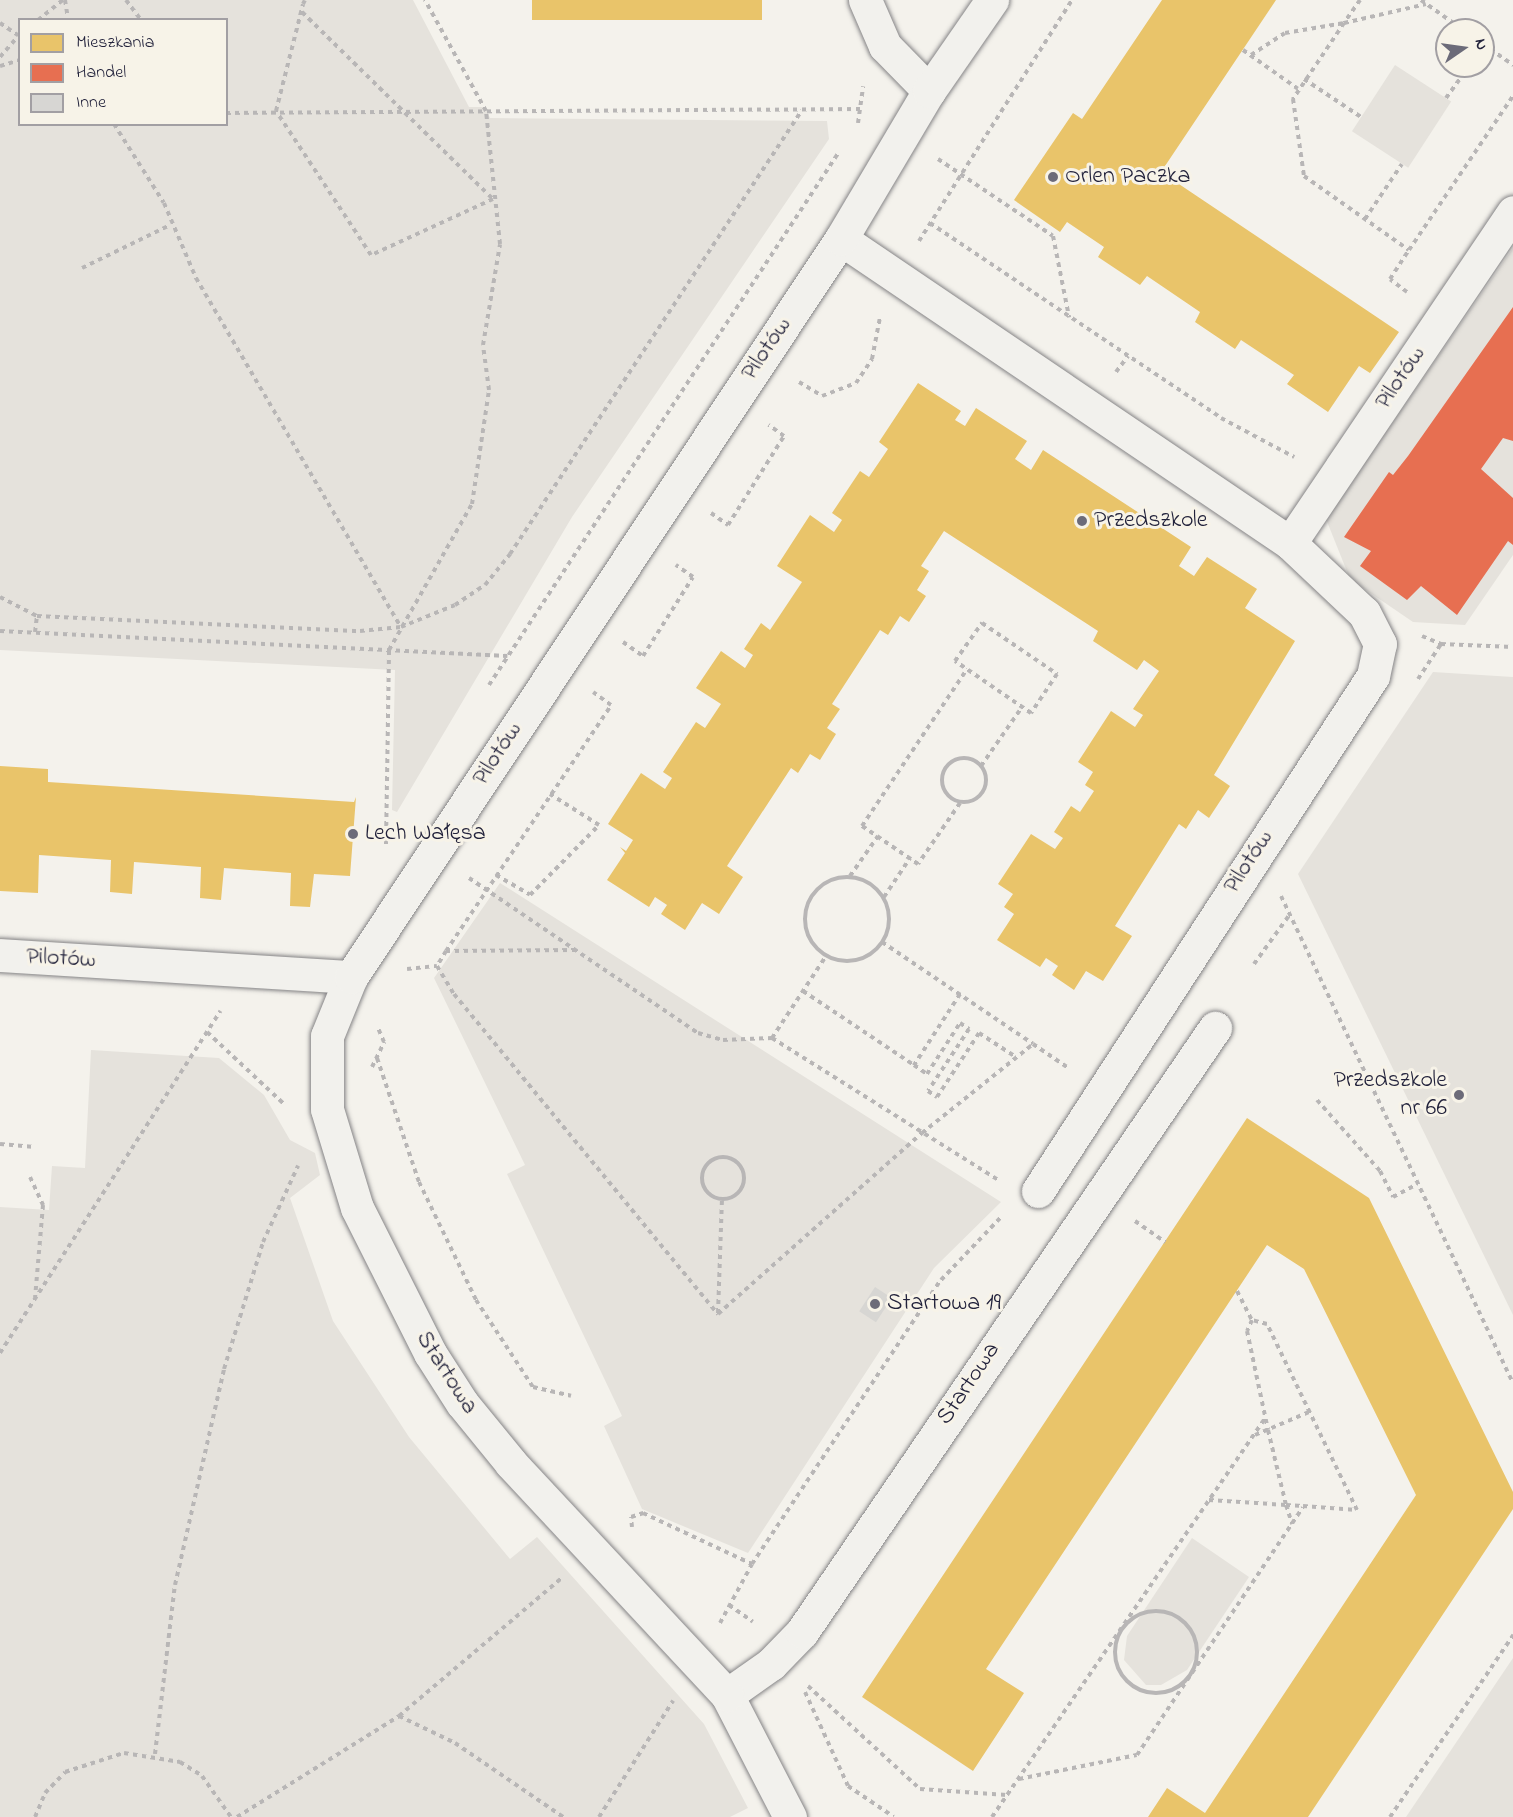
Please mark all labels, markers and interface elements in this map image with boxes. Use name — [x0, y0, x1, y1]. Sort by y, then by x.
legend — [18, 18, 228, 126]
north arrow — [1435, 18, 1495, 78]
text: Mieszkania — [76, 30, 154, 56]
text: N — [1468, 36, 1493, 52]
text: Handel — [76, 60, 126, 86]
text: Inne — [76, 90, 106, 116]
place label: Orlen Paczka — [1065, 163, 1190, 191]
marker: Orlen Paczka — [1046, 170, 1060, 184]
street label: Pilotów — [736, 312, 798, 386]
street label: Pilotów — [1370, 341, 1432, 415]
place label: Przedszkole — [1094, 507, 1208, 535]
marker: Przedszkole — [1075, 514, 1089, 528]
street label: Pilotów — [467, 717, 529, 791]
place label: Lech Wałęsa — [365, 820, 486, 848]
street label: Pilotów — [1218, 825, 1280, 899]
marker: Lech Wałęsa — [346, 827, 360, 841]
street label: Pilotów — [26, 943, 96, 975]
place label: Przedszkole nr 66 — [1333, 1067, 1447, 1123]
marker: Przedszkole nr 66 — [1452, 1088, 1466, 1102]
place label: Startowa 19 — [887, 1290, 1001, 1318]
marker: Startowa 19 — [868, 1297, 882, 1311]
street label: Startowa — [409, 1326, 483, 1420]
street label: Startowa — [931, 1337, 1007, 1431]

